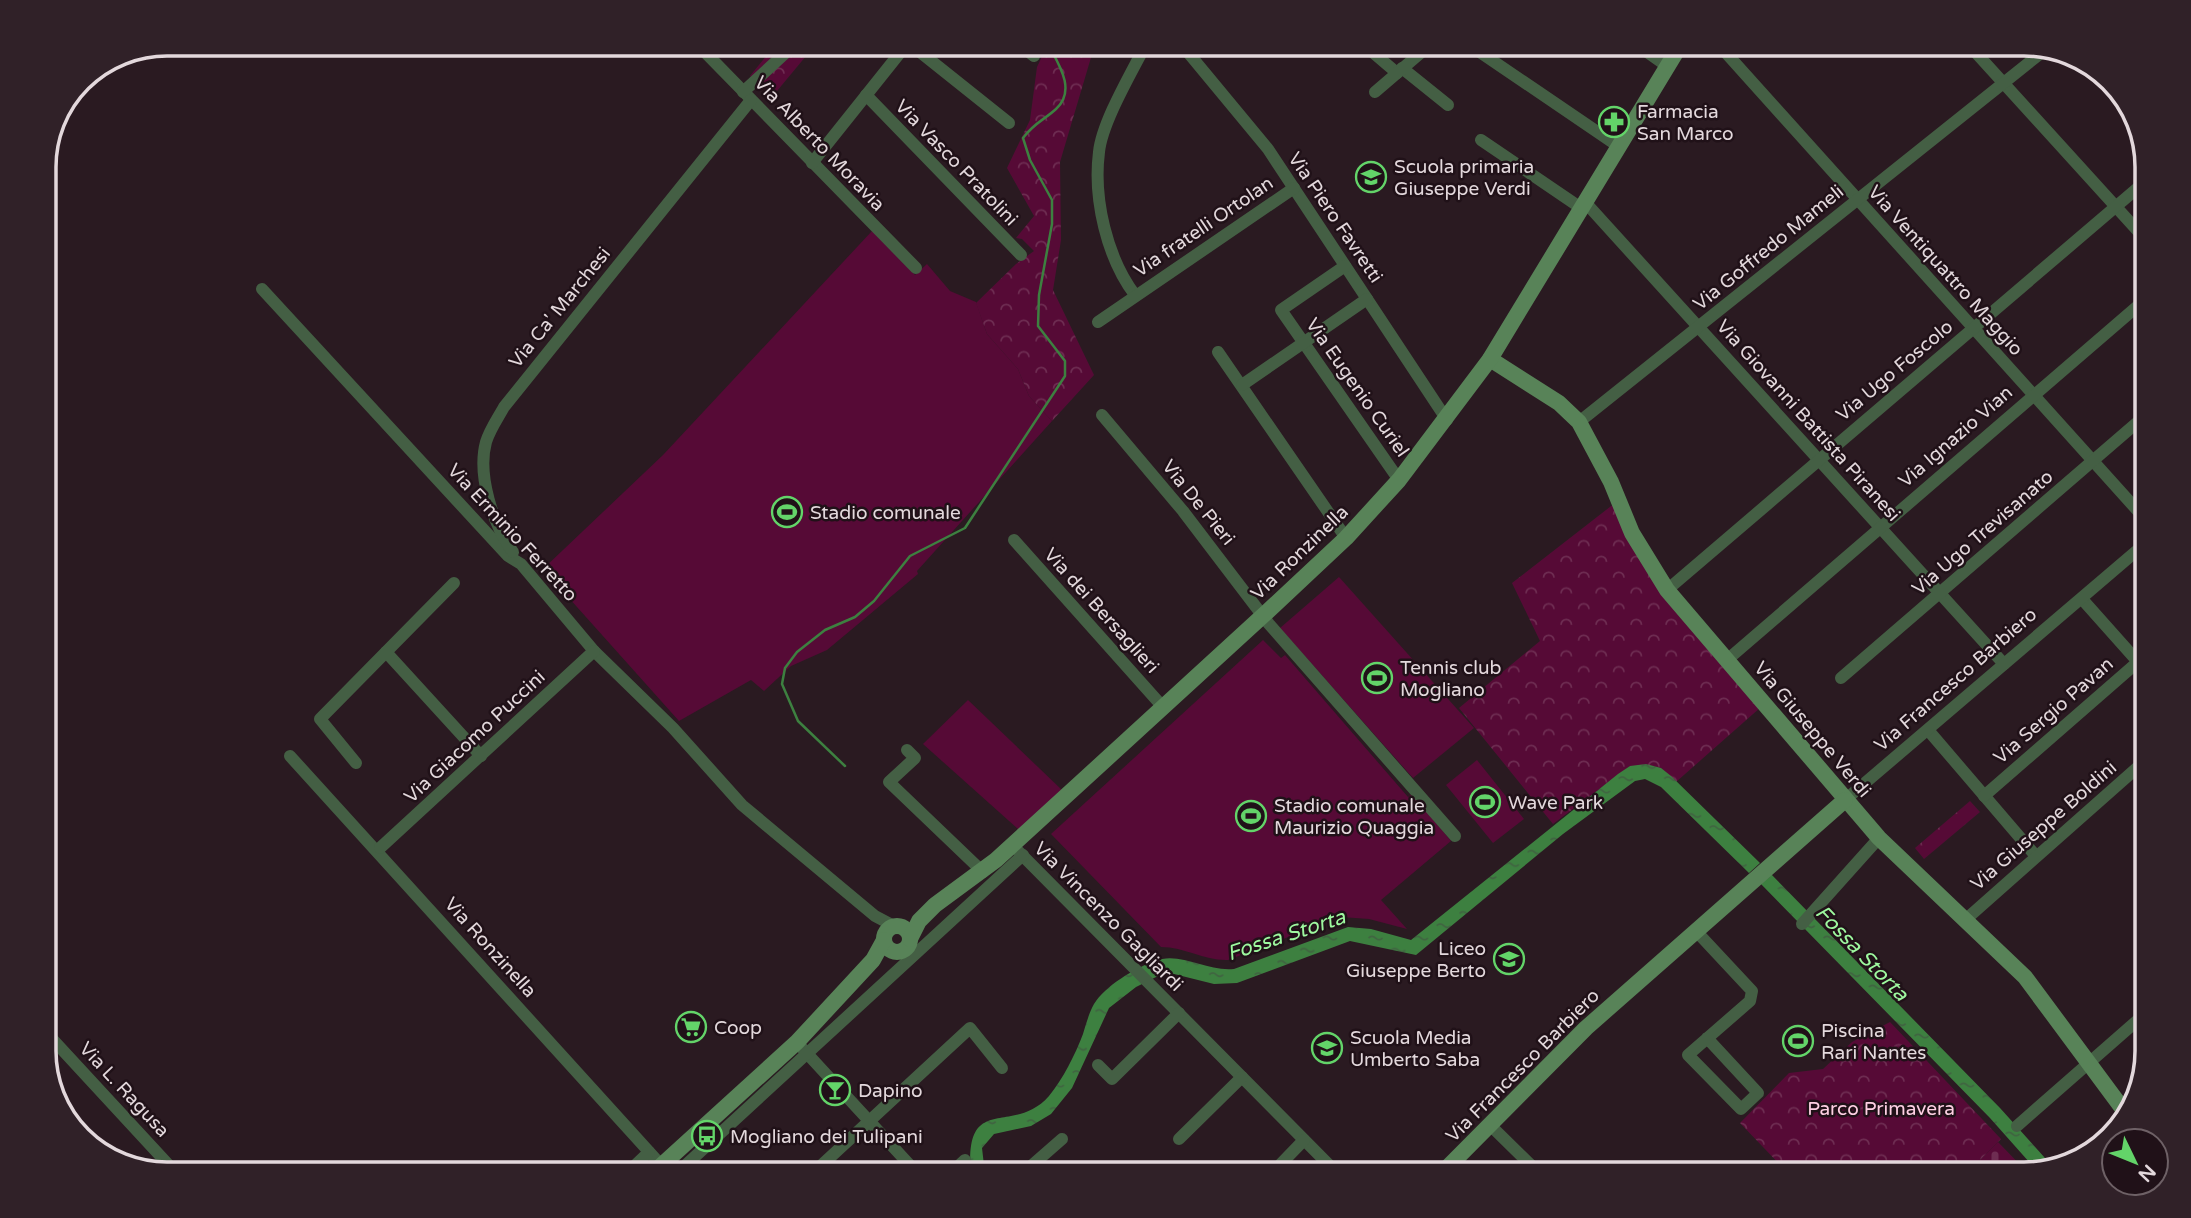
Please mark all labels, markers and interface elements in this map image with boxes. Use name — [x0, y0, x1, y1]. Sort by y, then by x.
street label: Via Alberto Moravia — [749, 72, 889, 216]
street label: Via Vasco Pratolini — [890, 95, 1022, 230]
place label: Farmacia San Marco — [1637, 101, 1734, 145]
pharmacy icon: Farmacia San Marco — [1597, 105, 1631, 139]
street label: Via Piero Favretti — [1283, 148, 1387, 287]
place label: Scuola primaria Giuseppe Verdi — [1394, 156, 1534, 200]
school or university icon: Scuola primaria Giuseppe Verdi — [1354, 160, 1388, 194]
street label: Via fratelli Ortolan — [1130, 172, 1278, 282]
street label: Via Goffredo Mameli — [1689, 180, 1848, 315]
street label: Via Ventiquattro Maggio — [1863, 181, 2027, 360]
street label: Via Ca' Marchesi — [504, 243, 615, 372]
street label: Via Eugenio Curiel — [1301, 314, 1413, 461]
street label: Via Giovanni Battista Piranesi — [1712, 315, 1905, 526]
street label: Via Ugo Foscolo — [1832, 316, 1957, 426]
street label: Via Ignazio Vian — [1894, 381, 2017, 492]
street label: Via De Pieri — [1157, 456, 1239, 550]
street label: Via Erminio Ferretto — [443, 459, 582, 606]
street label: Via Ugo Trevisanato — [1908, 466, 2058, 600]
sports icon: Stadio comunale — [770, 495, 804, 529]
street label: Via Ronzinella — [1246, 501, 1353, 605]
place label: Stadio comunale — [810, 502, 961, 524]
street label: Via dei Bersaglieri — [1039, 544, 1163, 678]
street label: Via Francesco Barbiero — [1870, 603, 2041, 756]
street label: Via Sergio Pavan — [1989, 653, 2118, 769]
place label: Tennis club Mogliano — [1400, 657, 1501, 701]
street label: Via Giuseppe Verdi — [1749, 657, 1875, 802]
sports icon: Tennis club Mogliano — [1360, 661, 1394, 695]
street label: Via Giacomo Puccini — [400, 666, 550, 808]
street label: Via Giuseppe Boldini — [1966, 756, 2121, 895]
sports icon: Wave Park — [1468, 785, 1502, 819]
place label: Wave Park — [1508, 792, 1603, 814]
place label: Stadio comunale Maurizio Quaggia — [1274, 795, 1434, 839]
sports icon: Stadio comunale Maurizio Quaggia — [1234, 799, 1268, 833]
street label: Via Vincenzo Gagliardi — [1029, 838, 1187, 996]
street label: Via Ronzinella — [440, 893, 541, 1002]
water label: Fossa Storta — [1810, 900, 1914, 1007]
water label: Fossa Storta — [1224, 904, 1350, 966]
place label: Liceo Giuseppe Berto — [1346, 938, 1486, 982]
school or university icon: Liceo Giuseppe Berto — [1492, 942, 1526, 976]
street label: Via Francesco Barbiero — [1442, 985, 1604, 1147]
supermarket icon: Coop — [674, 1010, 708, 1044]
place label: Coop — [714, 1017, 762, 1039]
place label: Piscina Rari Nantes — [1821, 1020, 1926, 1064]
sports icon: Piscina Rari Nantes — [1781, 1024, 1815, 1058]
place label: Scuola Media Umberto Saba — [1350, 1027, 1480, 1071]
school or university icon: Scuola Media Umberto Saba — [1310, 1031, 1344, 1065]
street label: Via L. Ragusa — [75, 1038, 174, 1142]
bar icon: Dapino — [818, 1073, 852, 1107]
place label: Dapino — [858, 1080, 923, 1102]
park label: Parco Primavera — [1807, 1098, 1955, 1120]
bus stop icon: Mogliano dei Tulipani — [690, 1119, 724, 1153]
place label: Mogliano dei Tulipani — [730, 1126, 923, 1148]
north arrow — [2100, 1127, 2170, 1197]
text: N — [2133, 1160, 2160, 1186]

